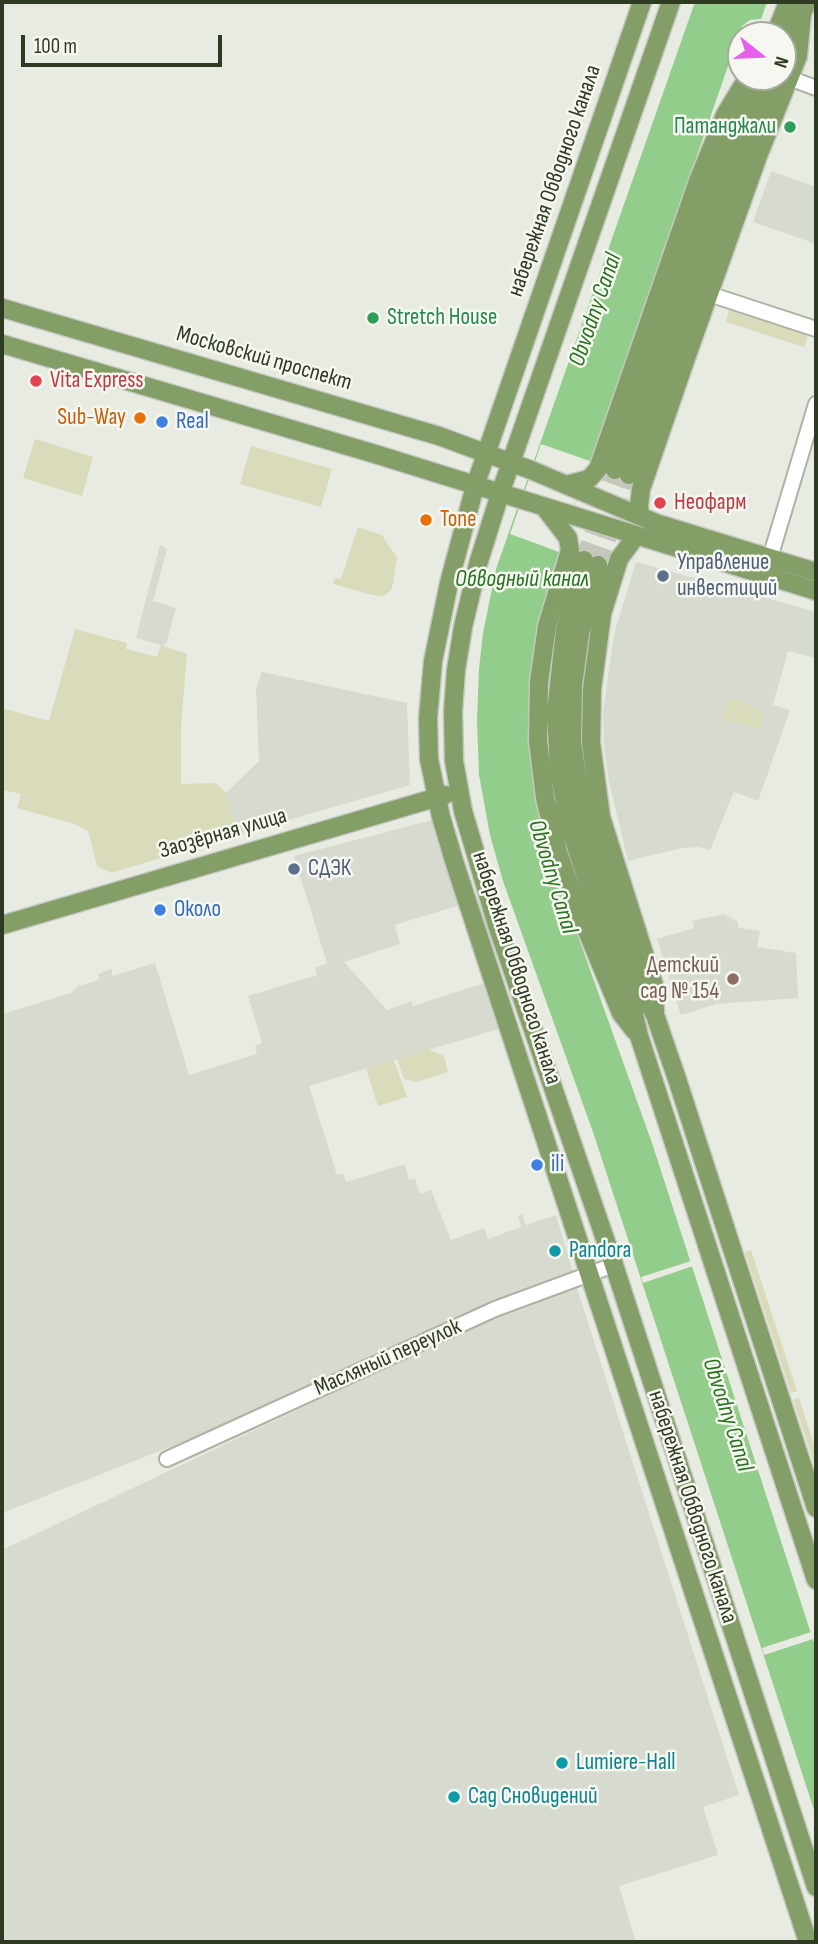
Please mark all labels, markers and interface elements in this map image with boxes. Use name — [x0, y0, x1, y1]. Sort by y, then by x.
scale bar — [24, 21, 226, 65]
north arrow — [727, 21, 797, 91]
text: 100 m — [34, 34, 77, 59]
text: N — [768, 54, 793, 70]
street label: набережная Обводного канала — [502, 62, 608, 300]
place label: Патанджали — [674, 113, 776, 141]
marker: Патанджали — [782, 119, 798, 135]
water label: Obvodny Canal — [563, 250, 629, 370]
place label: Stretch House — [387, 304, 497, 332]
marker: Stretch House — [365, 310, 381, 326]
street label: Московский проспект — [173, 321, 355, 397]
place label: Vita Express — [50, 367, 143, 395]
marker: Vita Express — [28, 373, 44, 389]
place label: Sub-Way — [57, 404, 126, 432]
place label: Real — [176, 408, 209, 436]
marker: Sub-Way — [132, 410, 148, 426]
marker: Real — [154, 414, 170, 430]
place label: Неофарм — [674, 489, 746, 517]
marker: Неофарм — [652, 495, 668, 511]
place label: Tone — [440, 506, 476, 534]
marker: Tone — [418, 512, 434, 528]
place label: Управление инвестиций — [677, 549, 777, 603]
water label: Обводный канал — [455, 566, 589, 594]
marker: Управление инвестиций — [655, 568, 671, 584]
street label: Заозёрная улица — [156, 803, 290, 865]
water label: Obvodny Canal — [521, 817, 583, 937]
street label: набережная Обводного канала — [465, 848, 567, 1088]
place label: СДЭК — [308, 855, 351, 883]
marker: СДЭК — [286, 861, 302, 877]
place label: Около — [174, 896, 221, 924]
marker: Около — [152, 902, 168, 918]
place label: Детский сад № 154 — [640, 952, 719, 1006]
marker: Детский сад № 154 — [725, 971, 741, 987]
place label: ili — [551, 1151, 564, 1179]
marker: ili — [529, 1157, 545, 1173]
place label: Pandora — [569, 1237, 631, 1265]
marker: Pandora — [547, 1243, 563, 1259]
street label: Масляный переулок — [310, 1313, 466, 1403]
water label: Obvodny Canal — [695, 1355, 759, 1475]
street label: набережная Обводного канала — [641, 1387, 743, 1627]
place label: Lumiere-Hall — [576, 1749, 675, 1777]
marker: Lumiere-Hall — [554, 1755, 570, 1771]
place label: Сад Сновидений — [468, 1783, 598, 1811]
marker: Сад Сновидений — [446, 1789, 462, 1805]

